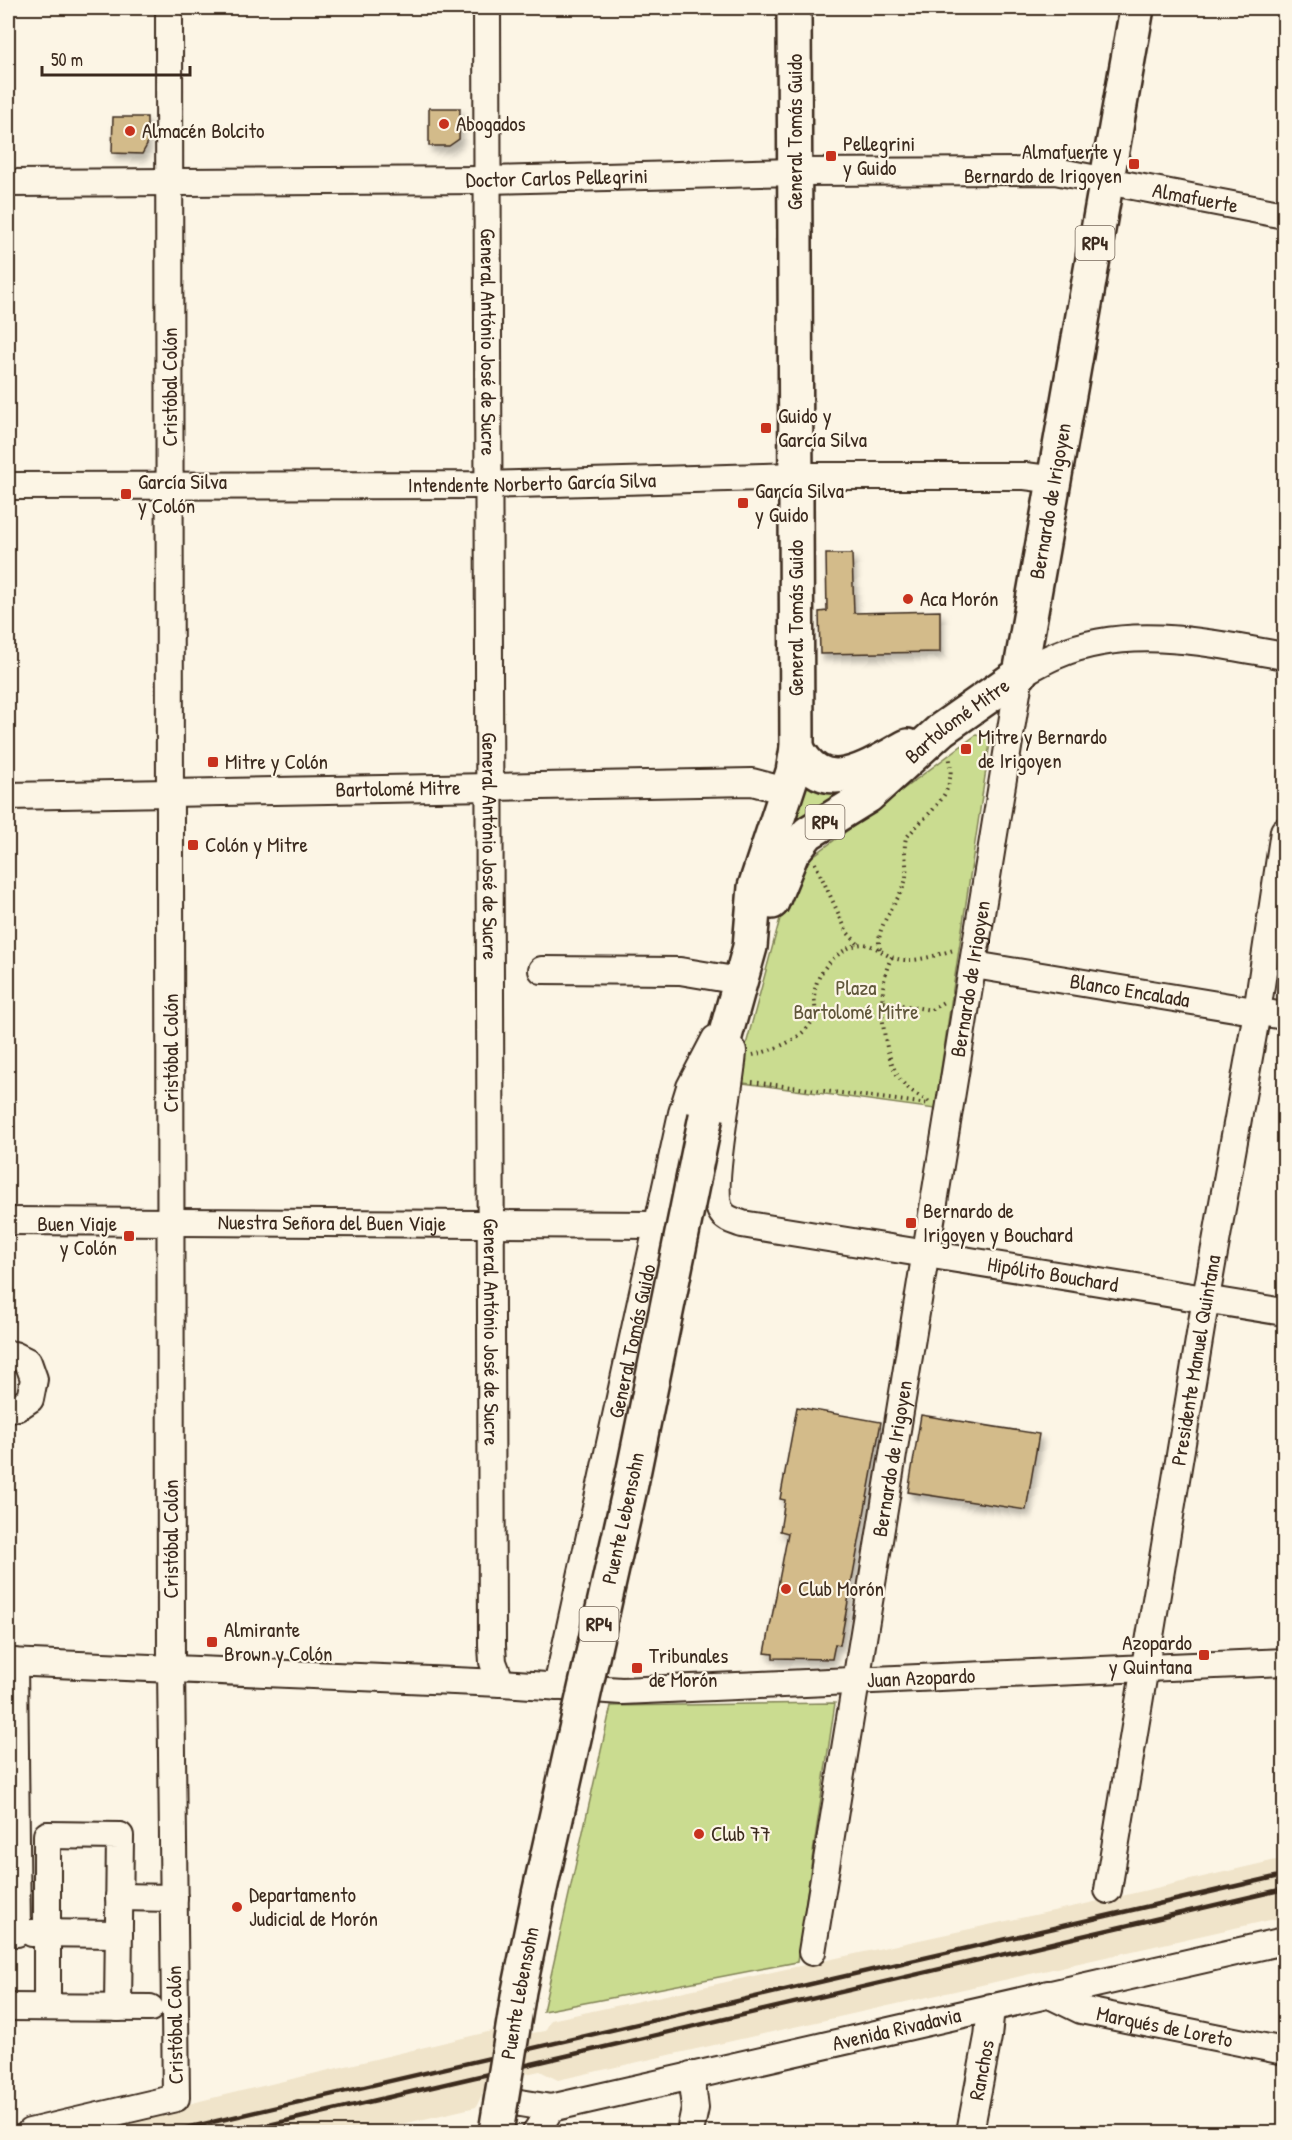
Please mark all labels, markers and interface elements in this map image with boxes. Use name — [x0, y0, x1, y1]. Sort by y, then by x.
scale bar — [42, 39, 190, 77]
text: 50 m — [51, 47, 83, 72]
street label: General Tomás Guido — [780, 54, 809, 210]
place label: Abogados — [456, 109, 526, 138]
place label: Almacén Bolcito — [142, 116, 264, 145]
marker: Abogados — [437, 117, 451, 131]
marker: Almacén Bolcito — [123, 124, 137, 138]
place label: Pellegrini y Guido — [843, 129, 915, 182]
place label: Almafuerte y Bernardo de Irigoyen — [964, 137, 1122, 190]
marker: Pellegrini y Guido — [824, 149, 838, 163]
marker: Almafuerte y Bernardo de Irigoyen — [1127, 157, 1141, 171]
street label: Doctor Carlos Pellegrini — [466, 161, 648, 194]
street label: Almafuerte — [1150, 175, 1241, 220]
road number: RP4 — [1076, 226, 1114, 260]
street label: General António José de Sucre — [474, 228, 503, 456]
street label: Cristóbal Colón — [155, 328, 184, 446]
place label: Guido y García Silva — [778, 401, 867, 454]
street label: Bernardo de Irigoyen — [1022, 420, 1078, 581]
marker: Guido y García Silva — [759, 421, 773, 435]
street label: Intendente Norberto García Silva — [408, 465, 657, 499]
place label: García Silva y Colón — [138, 467, 227, 520]
place label: García Silva y Guido — [755, 476, 844, 529]
marker: García Silva y Colón — [119, 487, 133, 501]
marker: García Silva y Guido — [736, 496, 750, 510]
street label: General Tomás Guido — [781, 540, 810, 696]
place label: Aca Morón — [920, 584, 998, 613]
marker: Aca Morón — [901, 592, 915, 606]
street label: Bartolomé Mitre — [898, 671, 1015, 770]
place label: Mitre y Bernardo de Irigoyen — [978, 722, 1107, 775]
street label: General António José de Sucre — [475, 732, 505, 960]
marker: Mitre y Bernardo de Irigoyen — [959, 742, 973, 756]
place label: Mitre y Colón — [225, 747, 328, 776]
marker: Mitre y Colón — [206, 755, 220, 769]
street label: Bartolomé Mitre — [335, 772, 461, 804]
road number: RP4 — [806, 805, 844, 839]
place label: Colón y Mitre — [205, 830, 308, 859]
marker: Colón y Mitre — [186, 838, 200, 852]
street label: Bernardo de Irigoyen — [943, 898, 997, 1059]
street label: Blanco Encalada — [1068, 966, 1192, 1014]
park label: Plaza Bartolomé Mitre — [793, 973, 919, 1026]
street label: Cristóbal Colón — [156, 994, 185, 1112]
place label: Bernardo de Irigoyen y Bouchard — [923, 1196, 1073, 1249]
street label: Nuestra Señora del Buen Viaje — [218, 1207, 446, 1238]
place label: Buen Viaje y Colón — [37, 1209, 117, 1262]
marker: Bernardo de Irigoyen y Bouchard — [904, 1216, 918, 1230]
street label: General António José de Sucre — [477, 1218, 506, 1446]
marker: Buen Viaje y Colón — [122, 1229, 136, 1243]
street label: Hipólito Bouchard — [985, 1249, 1120, 1299]
street label: Presidente Manuel Quintana — [1164, 1253, 1227, 1468]
street label: General Tomás Guido — [601, 1261, 663, 1421]
street label: Bernardo de Irigoyen — [865, 1378, 919, 1539]
street label: Puente Lebensohn — [594, 1450, 651, 1587]
street label: Cristóbal Colón — [156, 1480, 185, 1598]
place label: Club Morón — [798, 1574, 884, 1603]
marker: Club Morón — [779, 1582, 793, 1596]
road number: RP4 — [580, 1607, 618, 1641]
place label: Almirante Brown y Colón — [224, 1615, 332, 1668]
place label: Azopardo y Quintana — [1109, 1628, 1192, 1681]
marker: Almirante Brown y Colón — [205, 1635, 219, 1649]
place label: Tribunales de Morón — [649, 1641, 728, 1694]
marker: Azopardo y Quintana — [1197, 1648, 1211, 1662]
marker: Tribunales de Morón — [630, 1661, 644, 1675]
street label: Juan Azopardo — [866, 1661, 976, 1694]
place label: Club 77 — [711, 1819, 771, 1848]
marker: Club 77 — [692, 1827, 706, 1841]
place label: Departamento Judicial de Morón — [249, 1880, 378, 1933]
marker: Departamento Judicial de Morón — [230, 1900, 244, 1914]
street label: Puente Lebensohn — [493, 1924, 546, 2061]
street label: Cristóbal Colón — [159, 1965, 190, 2085]
street label: Marqués de Loreto — [1094, 1999, 1235, 2054]
street label: Avenida Rivadavia — [829, 2000, 964, 2057]
street label: Ranchos — [961, 2037, 1001, 2103]

